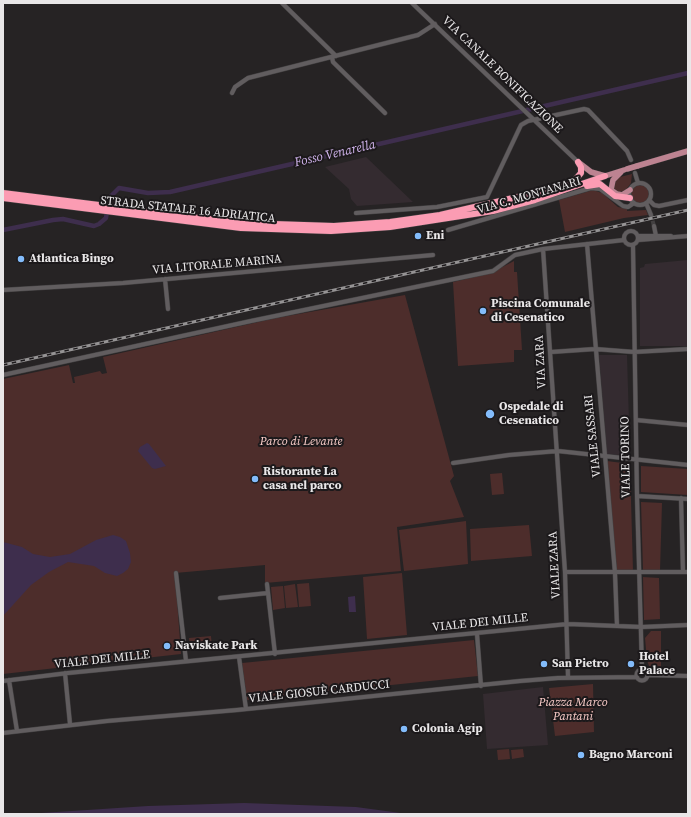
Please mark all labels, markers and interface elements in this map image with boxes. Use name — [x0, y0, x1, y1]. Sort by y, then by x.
street label: VIA CANALE BONIFICAZIONE — [439, 13, 565, 137]
water label: Fosso Venarella — [293, 137, 377, 171]
street label: VIA C. MONTANARI — [475, 174, 583, 218]
street label: STRADA STATALE 16 ADRIATICA — [100, 194, 276, 226]
place label: Eni — [426, 229, 444, 243]
marker: Eni — [413, 231, 423, 241]
place label: Atlantica Bingo — [29, 252, 114, 266]
street label: VIA LITORALE MARINA — [152, 252, 282, 278]
marker: Atlantica Bingo — [16, 254, 26, 264]
place label: Piscina Comunale di Cesenatico — [491, 297, 590, 325]
marker: Piscina Comunale di Cesenatico — [478, 306, 488, 316]
street label: VIA ZARA — [532, 335, 550, 389]
street label: VIALE SASSARI — [581, 394, 605, 478]
place label: Ospedale di Cesenatico — [499, 400, 563, 428]
marker: Ospedale di Cesenatico — [484, 408, 496, 420]
street label: VIALE TORINO — [618, 416, 634, 498]
park label: Parco di Levante — [260, 435, 342, 449]
place label: Ristorante La casa nel parco — [263, 465, 341, 493]
marker: Ristorante La casa nel parco — [250, 474, 260, 484]
street label: VIALE ZARA — [546, 531, 564, 599]
street label: VIALE DEI MILLE — [431, 611, 529, 635]
place label: Naviskate Park — [175, 639, 257, 653]
marker: Naviskate Park — [162, 641, 172, 651]
street label: VIALE DEI MILLE — [53, 648, 151, 672]
place label: Hotel Palace — [639, 650, 675, 678]
place label: San Pietro — [552, 657, 609, 671]
marker: San Pietro — [539, 659, 549, 669]
marker: Hotel Palace — [626, 659, 636, 669]
street label: VIALE GIOSUÈ CARDUCCI — [248, 677, 390, 707]
park label: Piazza Marco Pantani — [538, 696, 608, 724]
place label: Colonia Agip — [412, 722, 483, 736]
marker: Colonia Agip — [399, 724, 409, 734]
place label: Bagno Marconi — [589, 748, 673, 762]
marker: Bagno Marconi — [576, 750, 586, 760]

